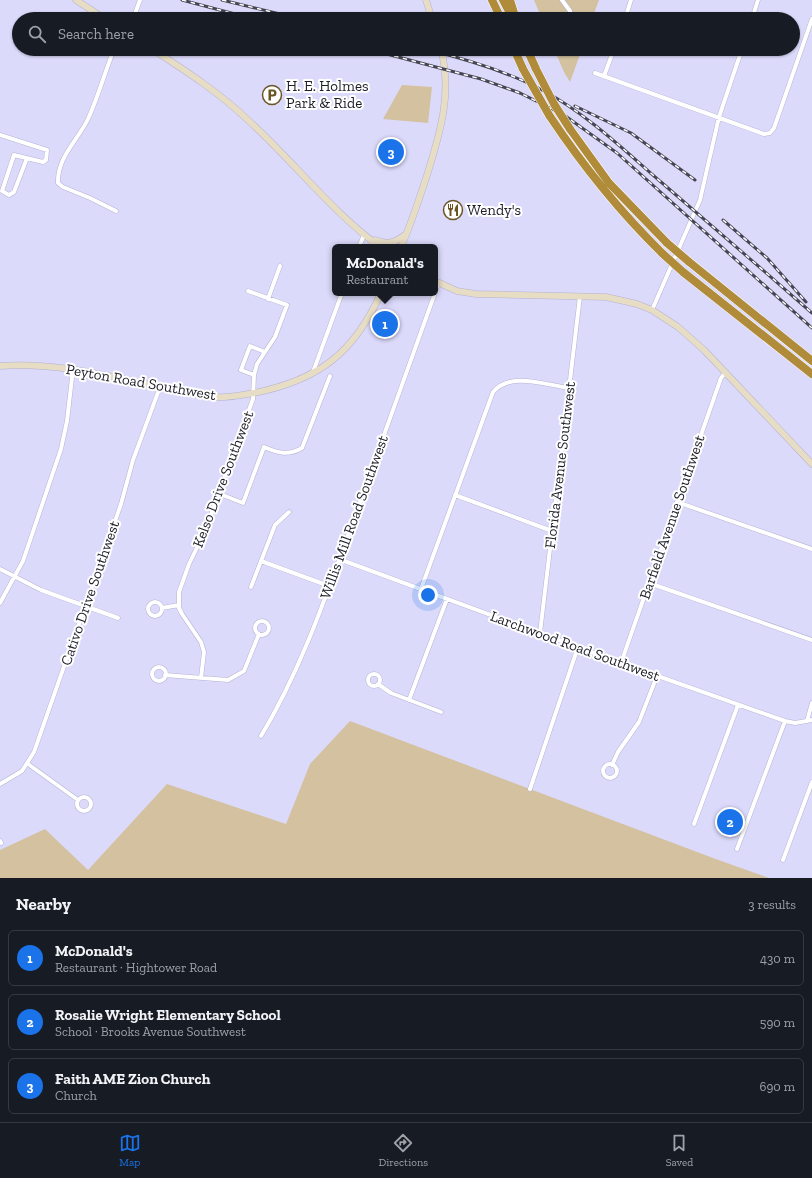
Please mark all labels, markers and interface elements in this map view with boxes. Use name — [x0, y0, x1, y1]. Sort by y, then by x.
search box — [12, 12, 800, 56]
icon: search — [26, 23, 48, 45]
text: Search here — [58, 25, 134, 43]
place label: H. E. Holmes Park & Ride — [286, 77, 369, 112]
parking icon: H. E. Holmes Park & Ride — [261, 84, 283, 106]
pin: 3 — [378, 137, 404, 167]
restaurant icon: Wendy's — [442, 199, 464, 221]
place label: Wendy's — [467, 201, 521, 219]
popup — [332, 244, 438, 296]
text: McDonald's — [346, 254, 424, 272]
text: Restaurant — [346, 272, 408, 287]
pin: 1 — [372, 309, 398, 339]
street label: Peyton Road Southwest — [65, 360, 218, 404]
street label: Florida Avenue Southwest — [541, 380, 579, 550]
street label: Kelso Drive Southwest — [189, 408, 258, 550]
street label: Willis Mill Road Southwest — [316, 432, 392, 601]
street label: Barfield Avenue Southwest — [635, 432, 709, 602]
street label: Cativo Drive Southwest — [57, 518, 123, 668]
your location — [418, 585, 438, 605]
street label: Larchwood Road Southwest — [488, 607, 663, 685]
pin: 2 — [717, 807, 743, 837]
text: Nearby — [16, 894, 71, 914]
text: 3 results — [748, 897, 796, 912]
text: McDonald's — [55, 942, 133, 960]
text: 1 — [27, 951, 33, 966]
text: 430 m — [760, 951, 795, 966]
text: Restaurant · Hightower Road — [55, 960, 217, 975]
text: Rosalie Wright Elementary School — [55, 1006, 281, 1024]
text: 2 — [27, 1015, 33, 1030]
text: 590 m — [760, 1015, 795, 1030]
text: School · Brooks Avenue Southwest — [55, 1024, 246, 1039]
text: Faith AME Zion Church — [55, 1070, 210, 1088]
text: 3 — [27, 1079, 33, 1094]
text: 690 m — [760, 1079, 795, 1094]
text: Church — [55, 1088, 97, 1103]
tab: Map — [119, 1132, 141, 1169]
tab: Directions — [378, 1132, 428, 1169]
tab: Saved — [666, 1132, 693, 1169]

